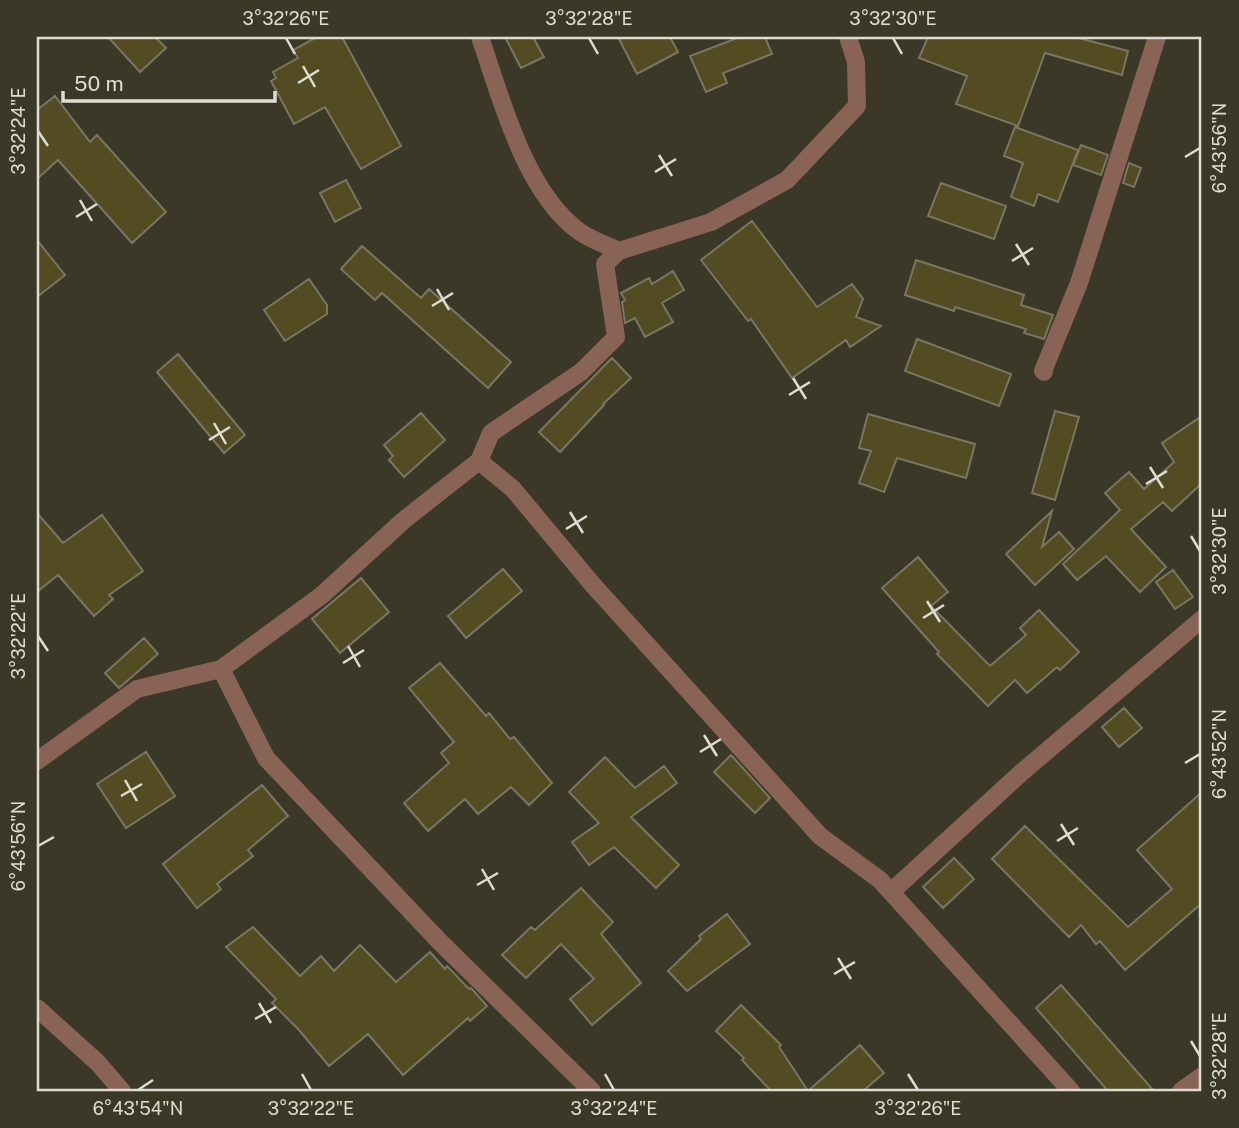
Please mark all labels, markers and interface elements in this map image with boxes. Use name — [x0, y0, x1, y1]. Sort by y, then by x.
text: 3°32'26"E — [243, 8, 329, 29]
text: 3°32'28"E — [545, 8, 633, 29]
text: 3°32'30"E — [849, 8, 937, 29]
scale bar — [63, 60, 275, 104]
text: 50 m — [74, 71, 124, 96]
text: 3°32'24"E — [8, 87, 29, 175]
text: 6°43'56"N — [1209, 103, 1230, 193]
text: 3°32'30"E — [1209, 507, 1230, 595]
text: 3°32'22"E — [8, 593, 29, 679]
text: 6°43'52"N — [1209, 709, 1230, 799]
text: 6°43'56"N — [8, 801, 29, 891]
text: 3°32'28"E — [1209, 1012, 1230, 1100]
text: 6°43'54"N — [93, 1098, 183, 1119]
text: 3°32'22"E — [268, 1098, 354, 1119]
text: 3°32'24"E — [570, 1098, 658, 1119]
text: 3°32'26"E — [875, 1098, 961, 1119]

